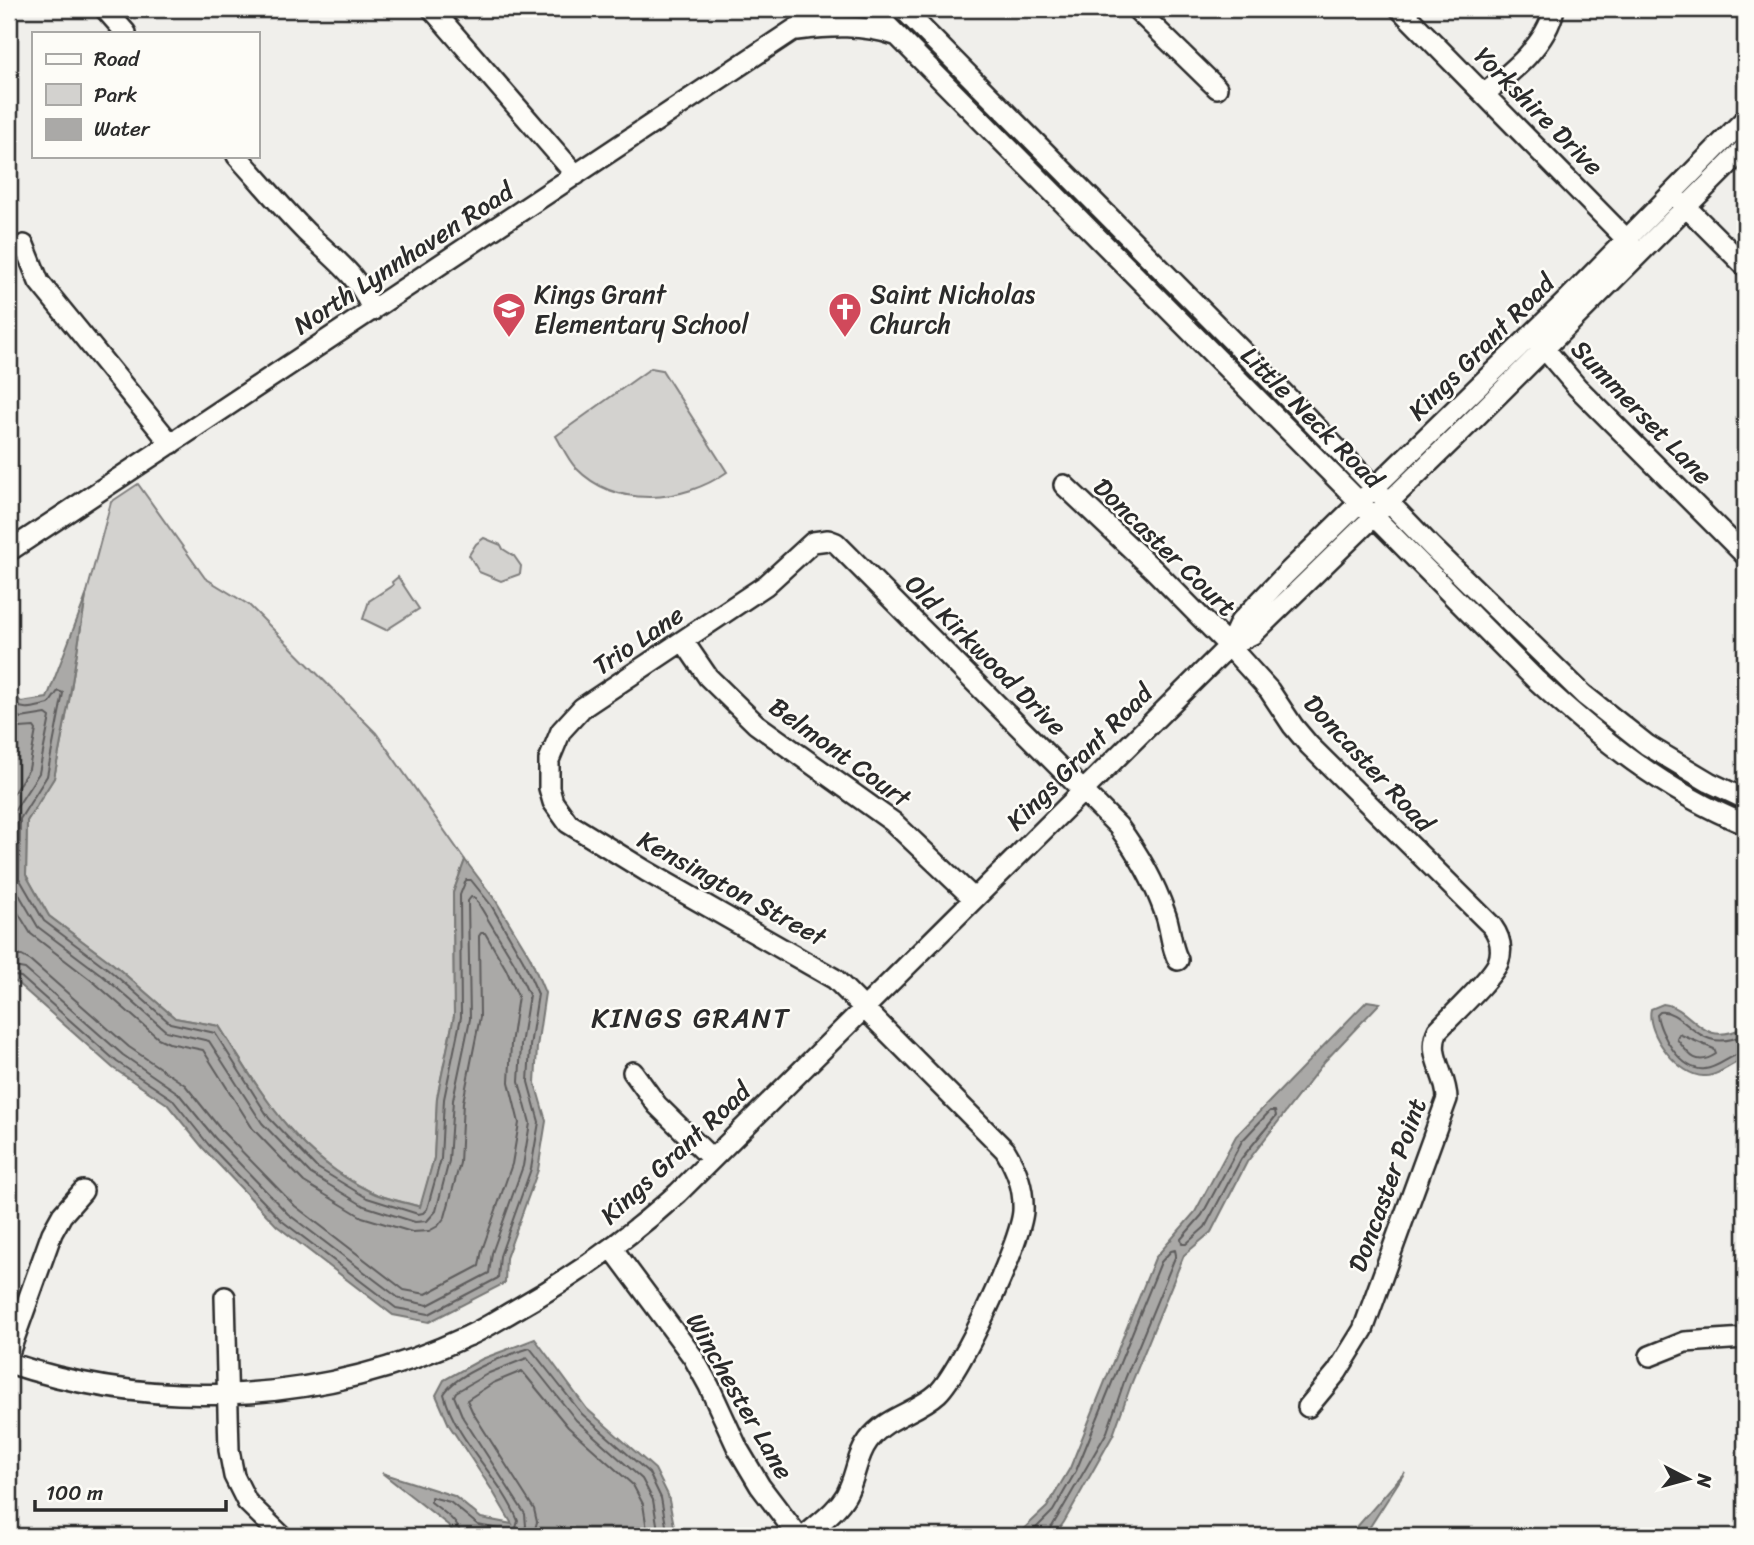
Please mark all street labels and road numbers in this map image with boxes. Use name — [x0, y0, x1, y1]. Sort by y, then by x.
street label: Yorkshire Drive — [1463, 35, 1615, 187]
street label: North Lynnhaven Road — [283, 168, 525, 347]
street label: Kings Grant Road — [1396, 260, 1568, 432]
street label: Summerset Lane — [1560, 328, 1724, 496]
street label: Little Neck Road — [1229, 334, 1396, 501]
street label: Doncaster Court — [1082, 466, 1248, 628]
street label: Old Kirkwood Drive — [894, 563, 1078, 747]
street label: Trio Lane — [583, 592, 693, 688]
street label: Kings Grant Road — [994, 670, 1166, 842]
street label: Doncaster Road — [1292, 683, 1448, 845]
street label: Belmont Court — [759, 684, 922, 821]
street label: Kensington Street — [629, 817, 836, 960]
street label: Kings Grant Road — [588, 1068, 763, 1236]
street label: Doncaster Point — [1334, 1091, 1440, 1279]
street label: Winchester Lane — [673, 1304, 807, 1488]

